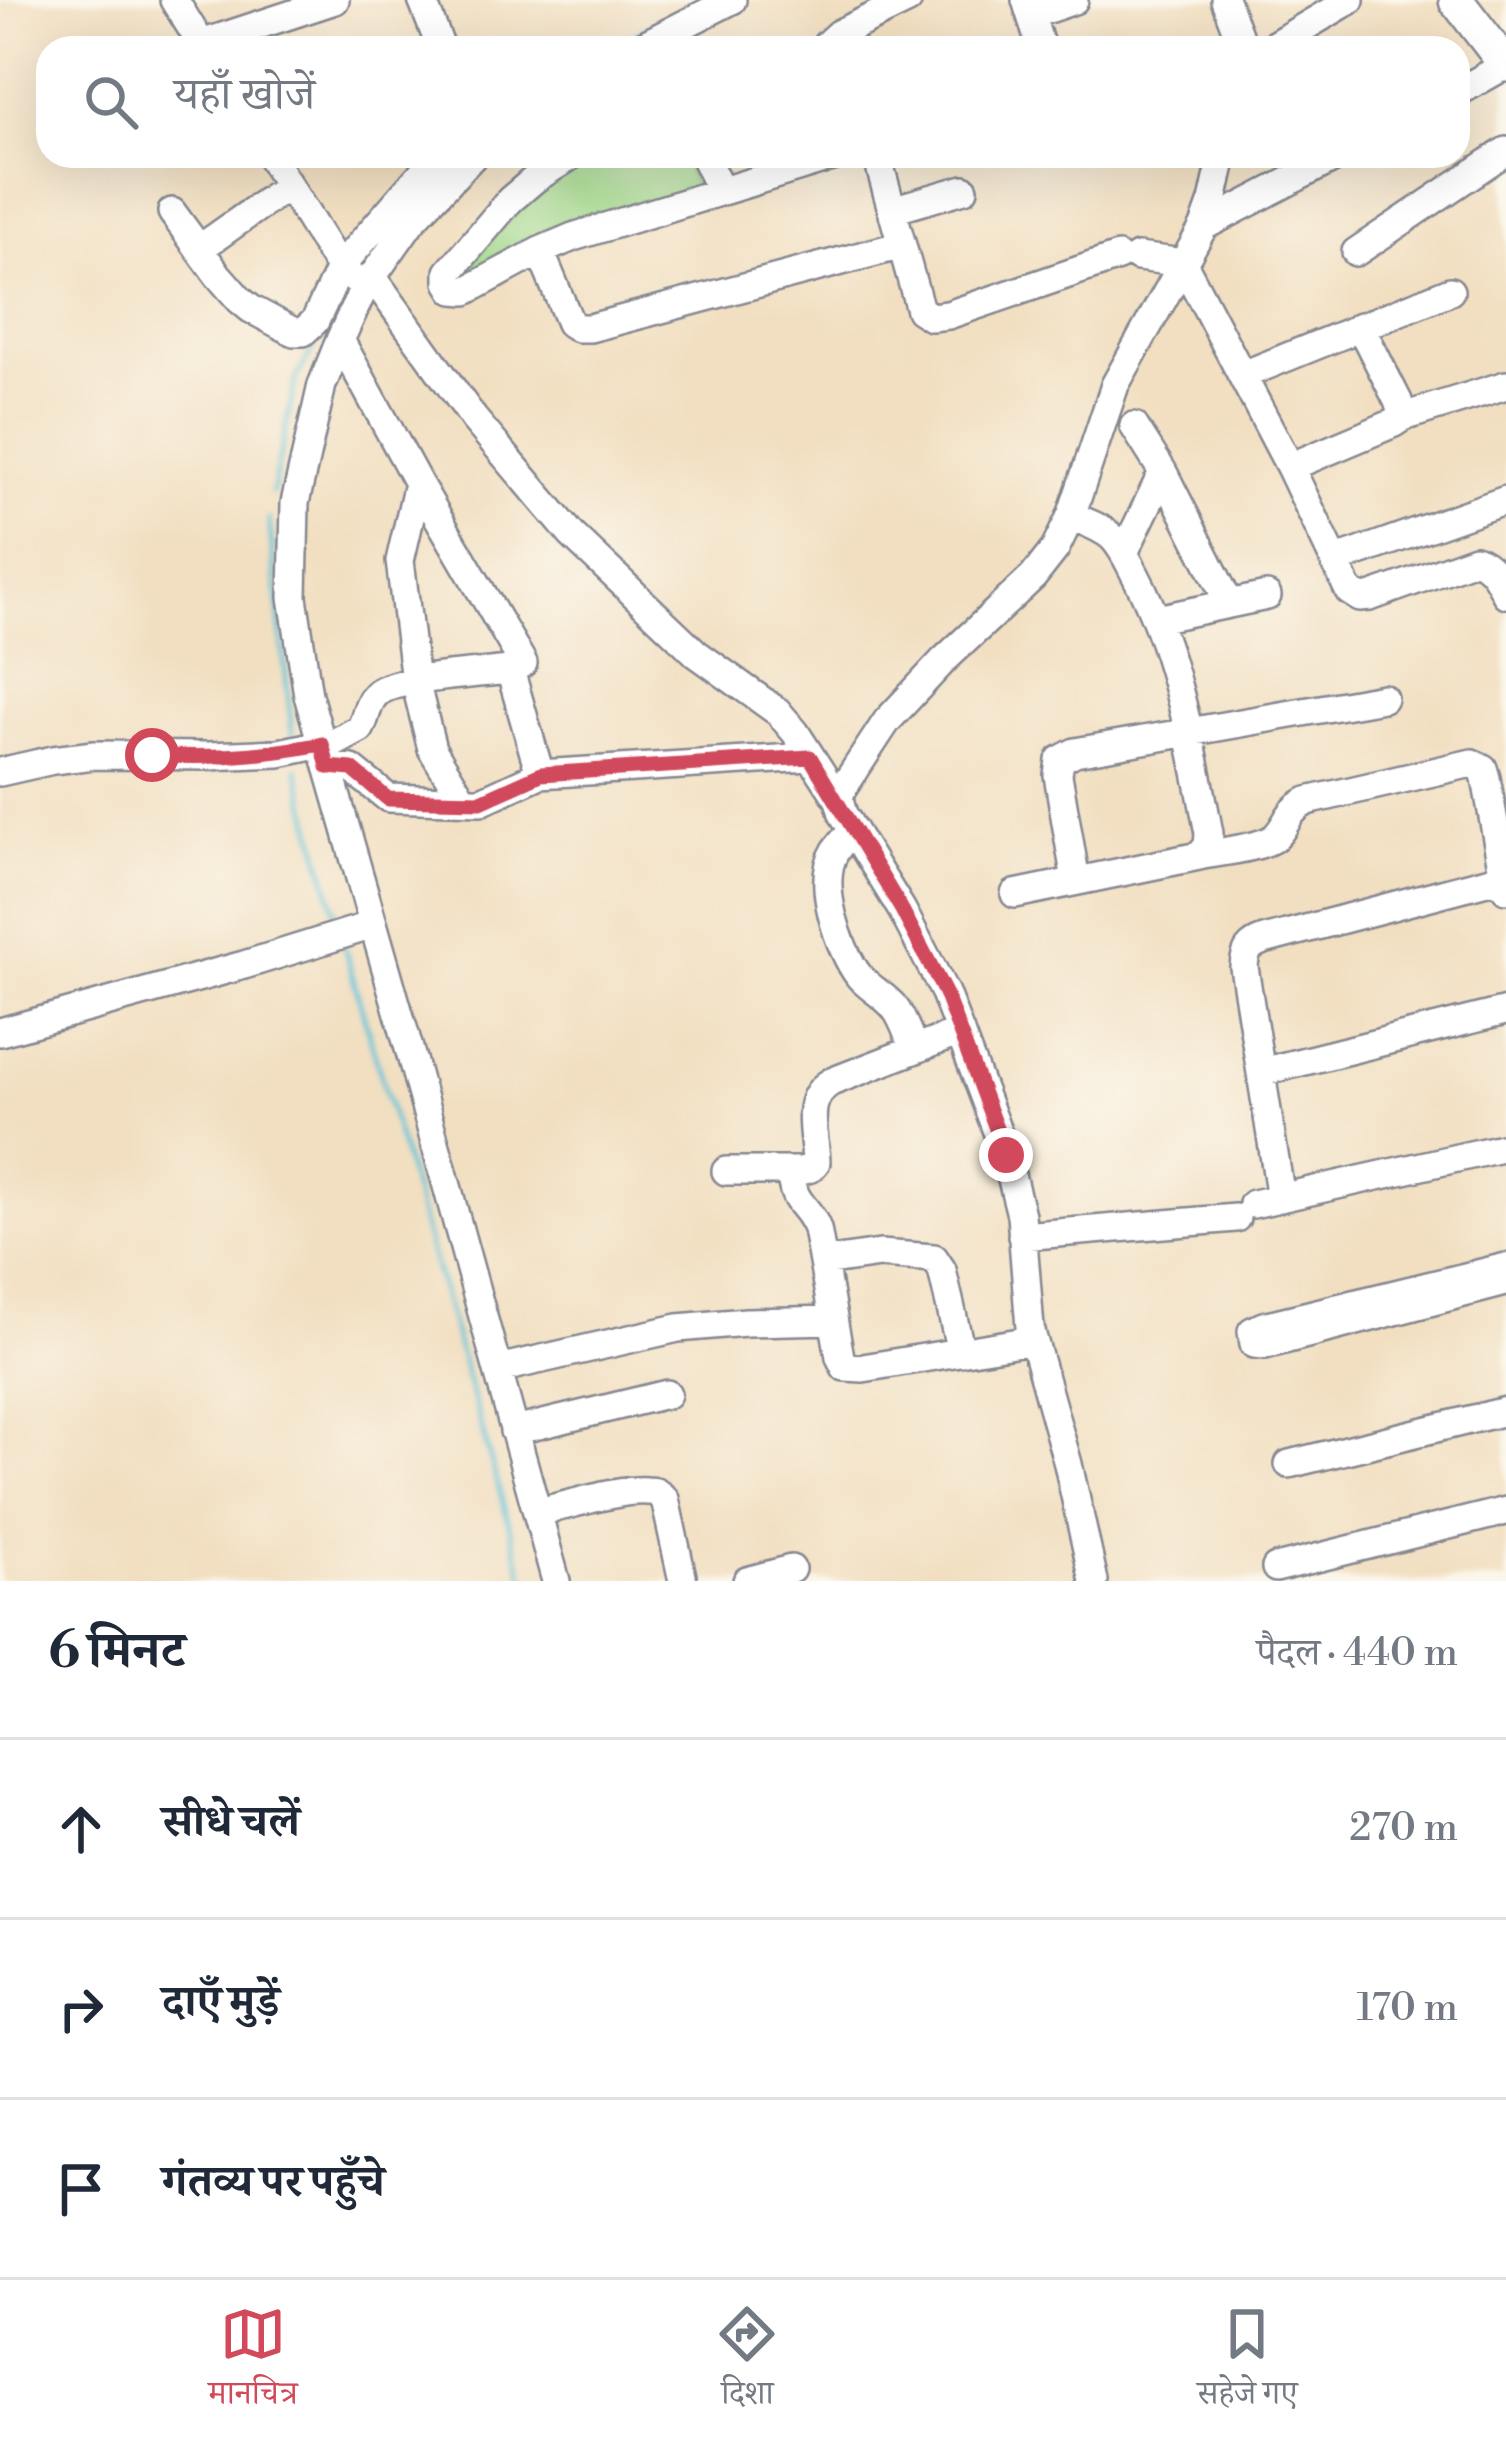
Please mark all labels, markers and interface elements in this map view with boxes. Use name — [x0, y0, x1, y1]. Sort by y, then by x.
search box — [36, 36, 1470, 168]
text: यहाँ खोजें — [174, 67, 315, 124]
icon: search — [78, 69, 144, 135]
route start — [125, 728, 179, 782]
route end — [979, 1128, 1033, 1182]
text: 6 मिनट — [48, 1620, 185, 1684]
text: पैदल · 440 m — [1256, 1629, 1458, 1678]
text: सीधे चलें — [162, 1794, 300, 1851]
icon: ahead — [48, 1796, 114, 1862]
text: 270 m — [1349, 1804, 1458, 1853]
text: दाएँ मुड़ें — [162, 1974, 279, 2031]
icon: right — [48, 1976, 114, 2042]
text: 170 m — [1356, 1984, 1458, 2033]
text: गंतव्य पर पहुँचे — [162, 2154, 385, 2211]
icon: arrive — [48, 2156, 114, 2222]
tab: मानचित्र — [208, 2301, 298, 2425]
tab: दिशा — [714, 2301, 780, 2425]
tab: सहेजे गए — [1197, 2301, 1298, 2425]

